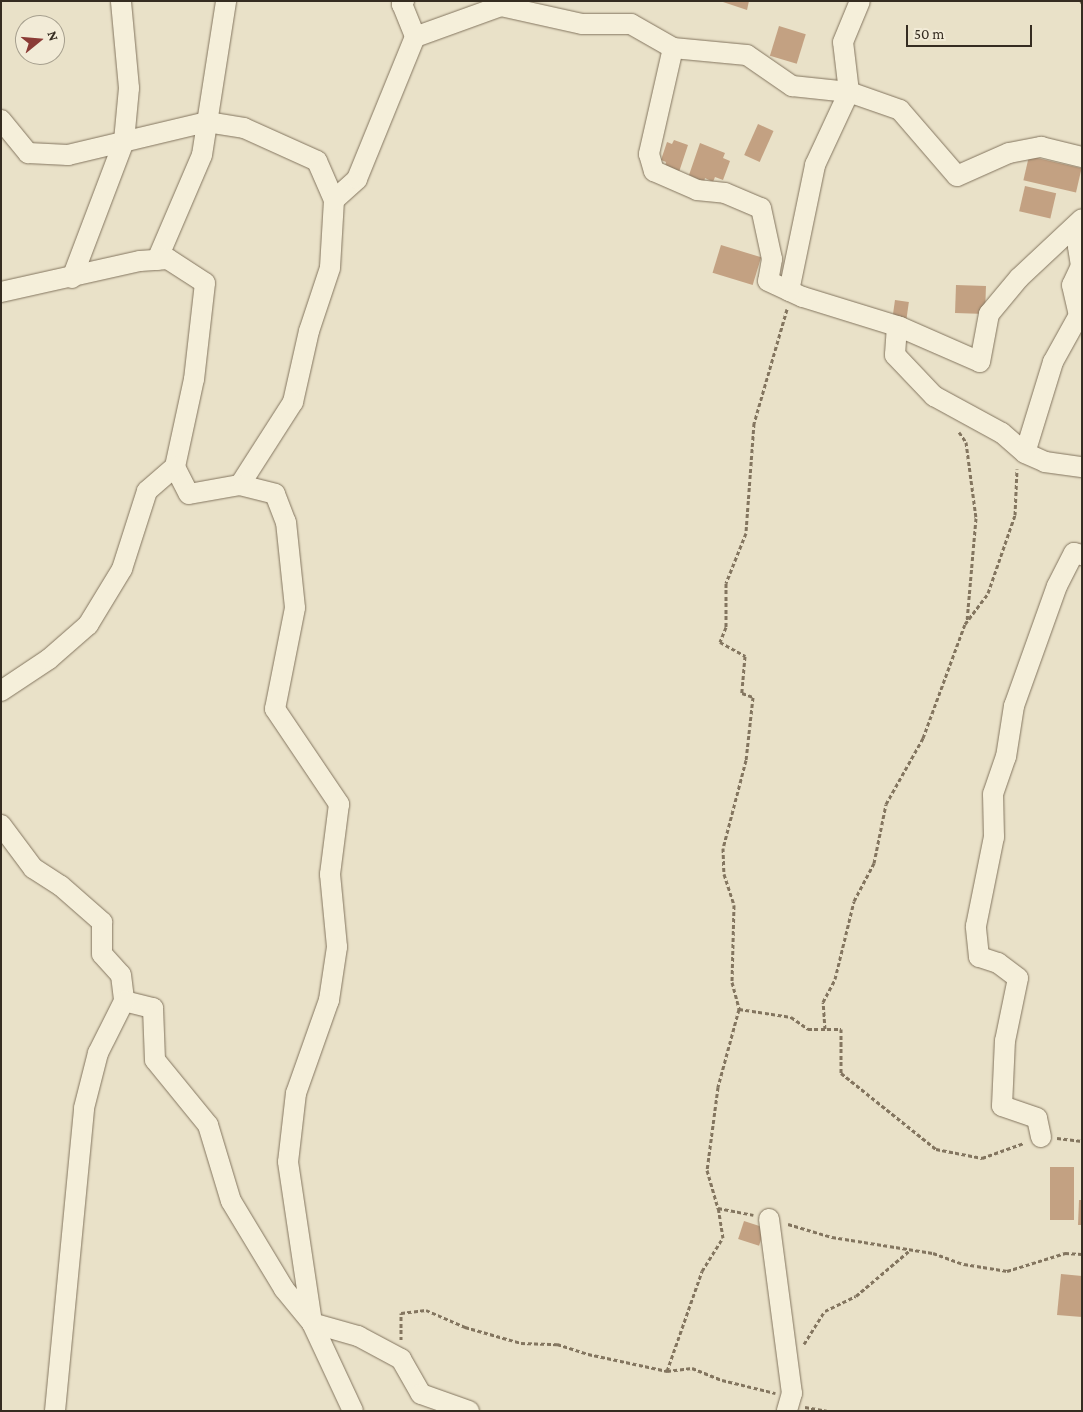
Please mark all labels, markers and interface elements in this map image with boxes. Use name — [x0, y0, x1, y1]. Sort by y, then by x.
north arrow — [15, 15, 65, 65]
scale bar — [908, 15, 1034, 47]
text: 50 m — [914, 26, 944, 42]
text: N — [44, 29, 62, 43]

